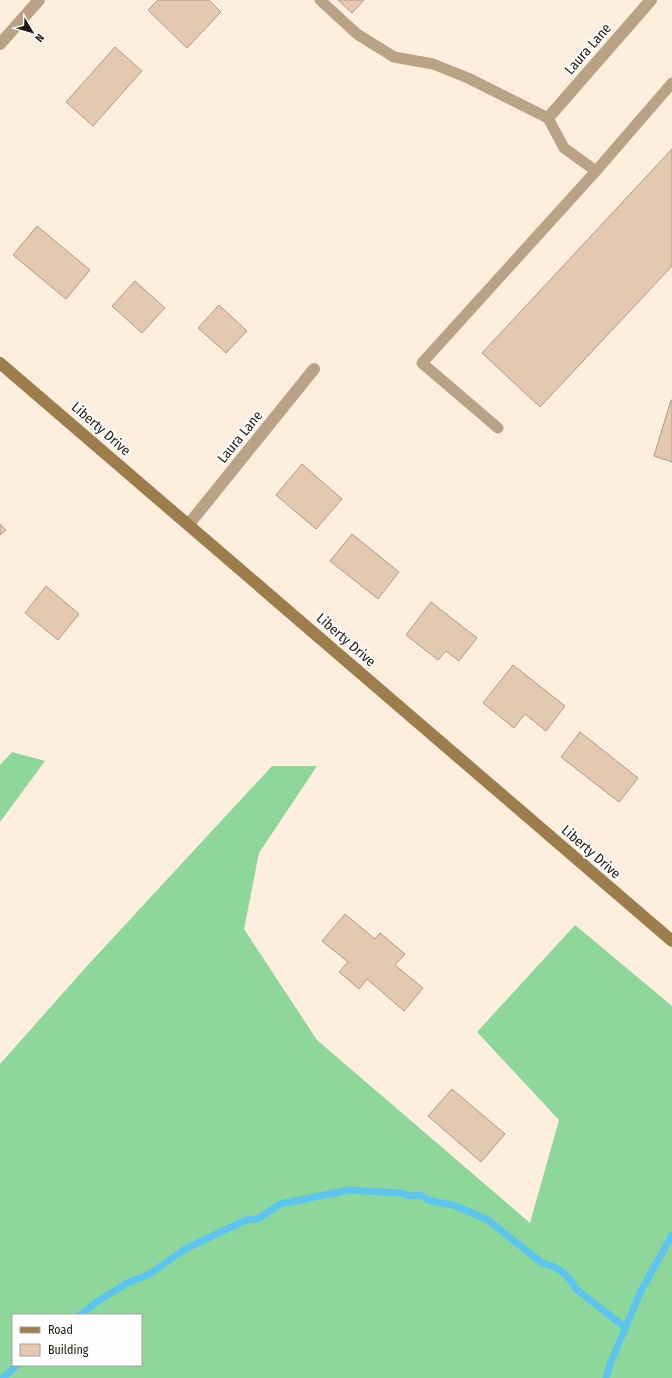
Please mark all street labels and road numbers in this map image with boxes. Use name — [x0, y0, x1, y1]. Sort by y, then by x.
street label: Laura Lane — [561, 20, 615, 78]
street label: Liberty Drive — [68, 399, 134, 459]
street label: Laura Lane — [214, 407, 266, 467]
street label: Liberty Drive — [313, 610, 379, 670]
street label: Liberty Drive — [558, 822, 624, 882]

